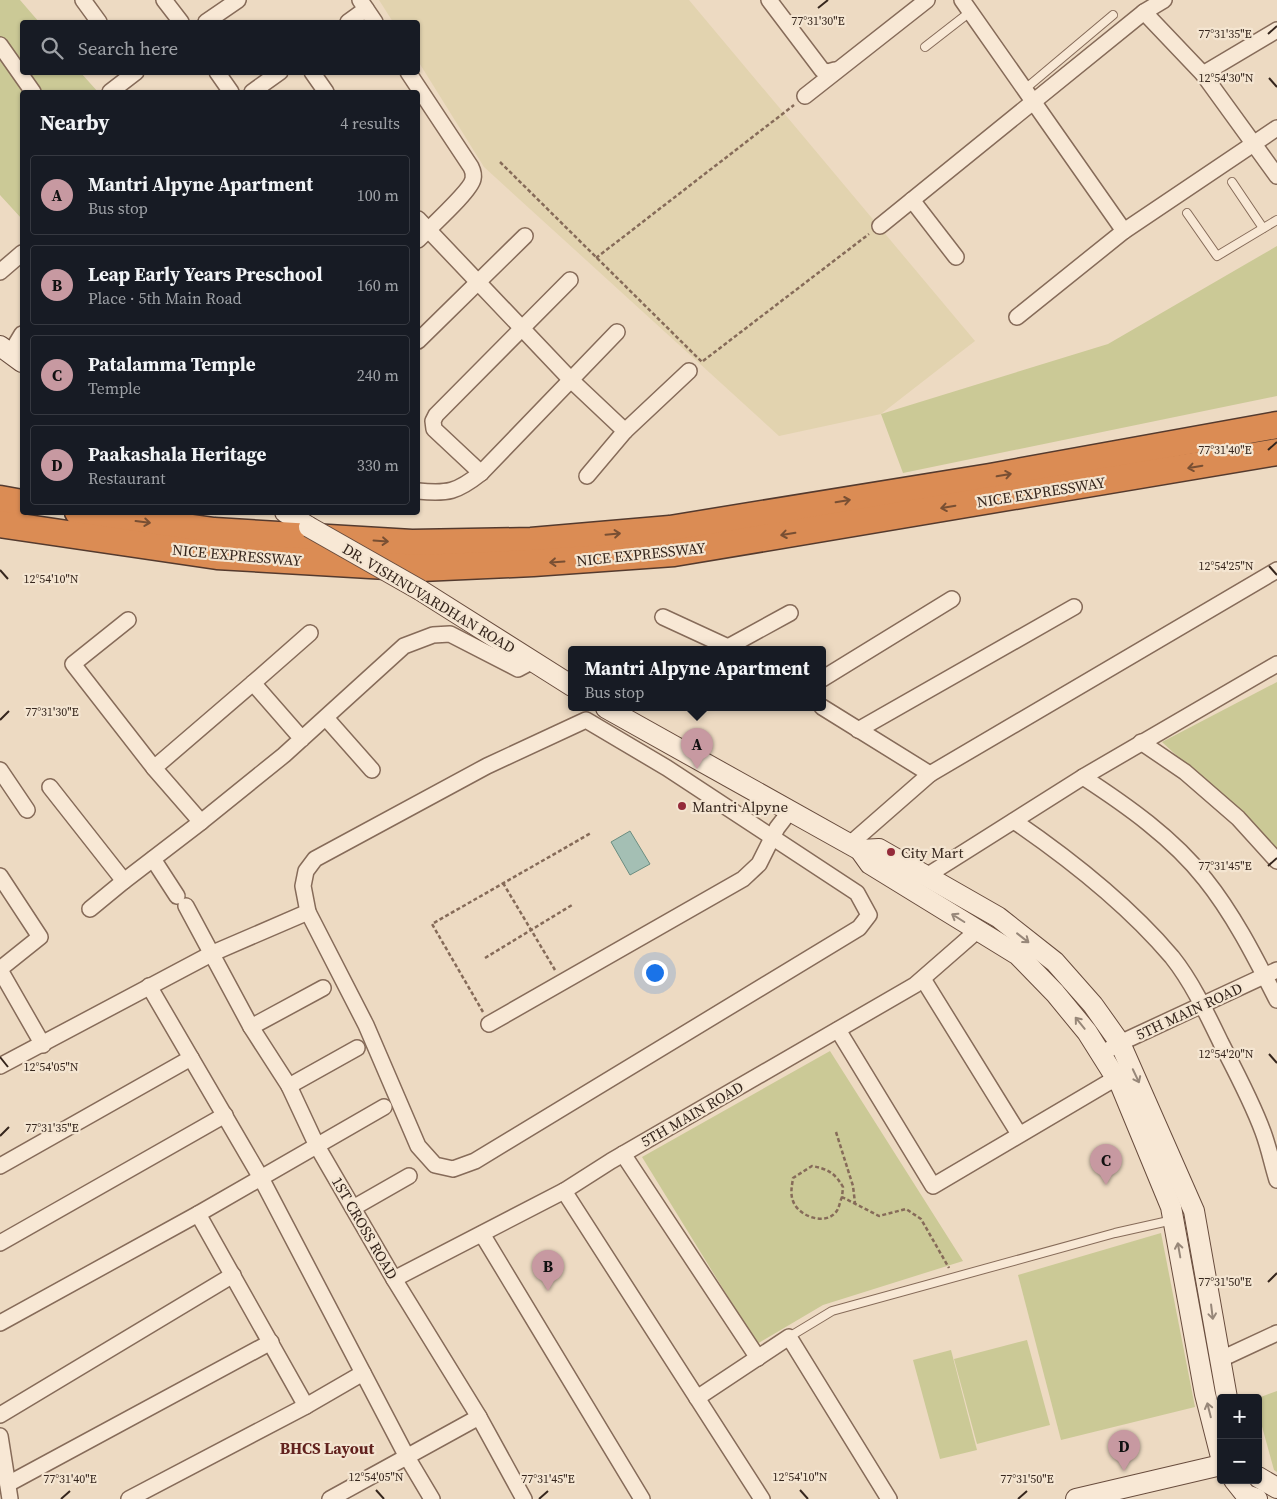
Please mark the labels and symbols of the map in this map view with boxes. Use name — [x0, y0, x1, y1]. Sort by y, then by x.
text: 77°31'30"E — [791, 13, 845, 29]
text: 77°31'35"E — [1198, 26, 1252, 42]
text: 12°54'30"N — [1198, 70, 1254, 86]
text: 77°31'40"E — [1198, 442, 1252, 458]
one-way arrow — [1187, 462, 1203, 472]
one-way arrow — [995, 469, 1011, 479]
street label: NICE EXPRESSWAY — [975, 471, 1107, 513]
one-way arrow — [835, 496, 851, 506]
one-way arrow — [940, 503, 956, 513]
one-way arrow — [135, 517, 151, 527]
one-way arrow — [605, 529, 621, 539]
one-way arrow — [780, 530, 796, 540]
one-way arrow — [373, 536, 389, 545]
street label: NICE EXPRESSWAY — [575, 537, 707, 571]
street label: DR. VISHNUVARDHAN ROAD — [339, 538, 519, 658]
street label: NICE EXPRESSWAY — [171, 539, 303, 571]
one-way arrow — [549, 557, 565, 566]
text: 12°54'25"N — [1198, 558, 1254, 574]
text: 12°54'10"N — [23, 571, 79, 587]
text: 77°31'30"E — [25, 704, 79, 720]
pin: A — [681, 728, 713, 769]
place label: Mantri Alpyne — [692, 796, 788, 817]
marker: Mantri Alpyne — [676, 800, 688, 812]
place label: City Mart — [901, 842, 963, 863]
marker: City Mart — [885, 846, 897, 858]
text: 77°31'45"E — [1198, 858, 1252, 874]
one-way arrow — [951, 912, 965, 922]
one-way arrow — [1017, 932, 1030, 943]
your location — [642, 960, 668, 986]
street label: 5TH MAIN ROAD — [1132, 977, 1246, 1045]
one-way arrow — [1074, 1017, 1085, 1030]
text: 12°54'20"N — [1198, 1046, 1254, 1062]
text: 12°54'05"N — [23, 1059, 79, 1075]
one-way arrow — [1131, 1068, 1141, 1083]
street label: 5TH MAIN ROAD — [637, 1076, 747, 1152]
text: 77°31'35"E — [25, 1120, 79, 1136]
pin: C — [1090, 1144, 1122, 1185]
street label: 1ST CROSS ROAD — [327, 1173, 403, 1283]
one-way arrow — [1173, 1242, 1183, 1258]
pin: B — [532, 1250, 564, 1291]
text: 77°31'50"E — [1198, 1274, 1252, 1290]
one-way arrow — [1208, 1304, 1218, 1320]
one-way arrow — [1203, 1402, 1213, 1418]
pin: D — [1108, 1430, 1140, 1471]
district label: BHCS Layout — [280, 1437, 374, 1459]
text: 12°54'05"N — [348, 1469, 404, 1485]
text: 12°54'10"N — [772, 1469, 828, 1485]
text: 77°31'40"E — [43, 1471, 97, 1487]
text: 77°31'45"E — [521, 1471, 575, 1487]
text: 77°31'50"E — [1000, 1471, 1054, 1487]

